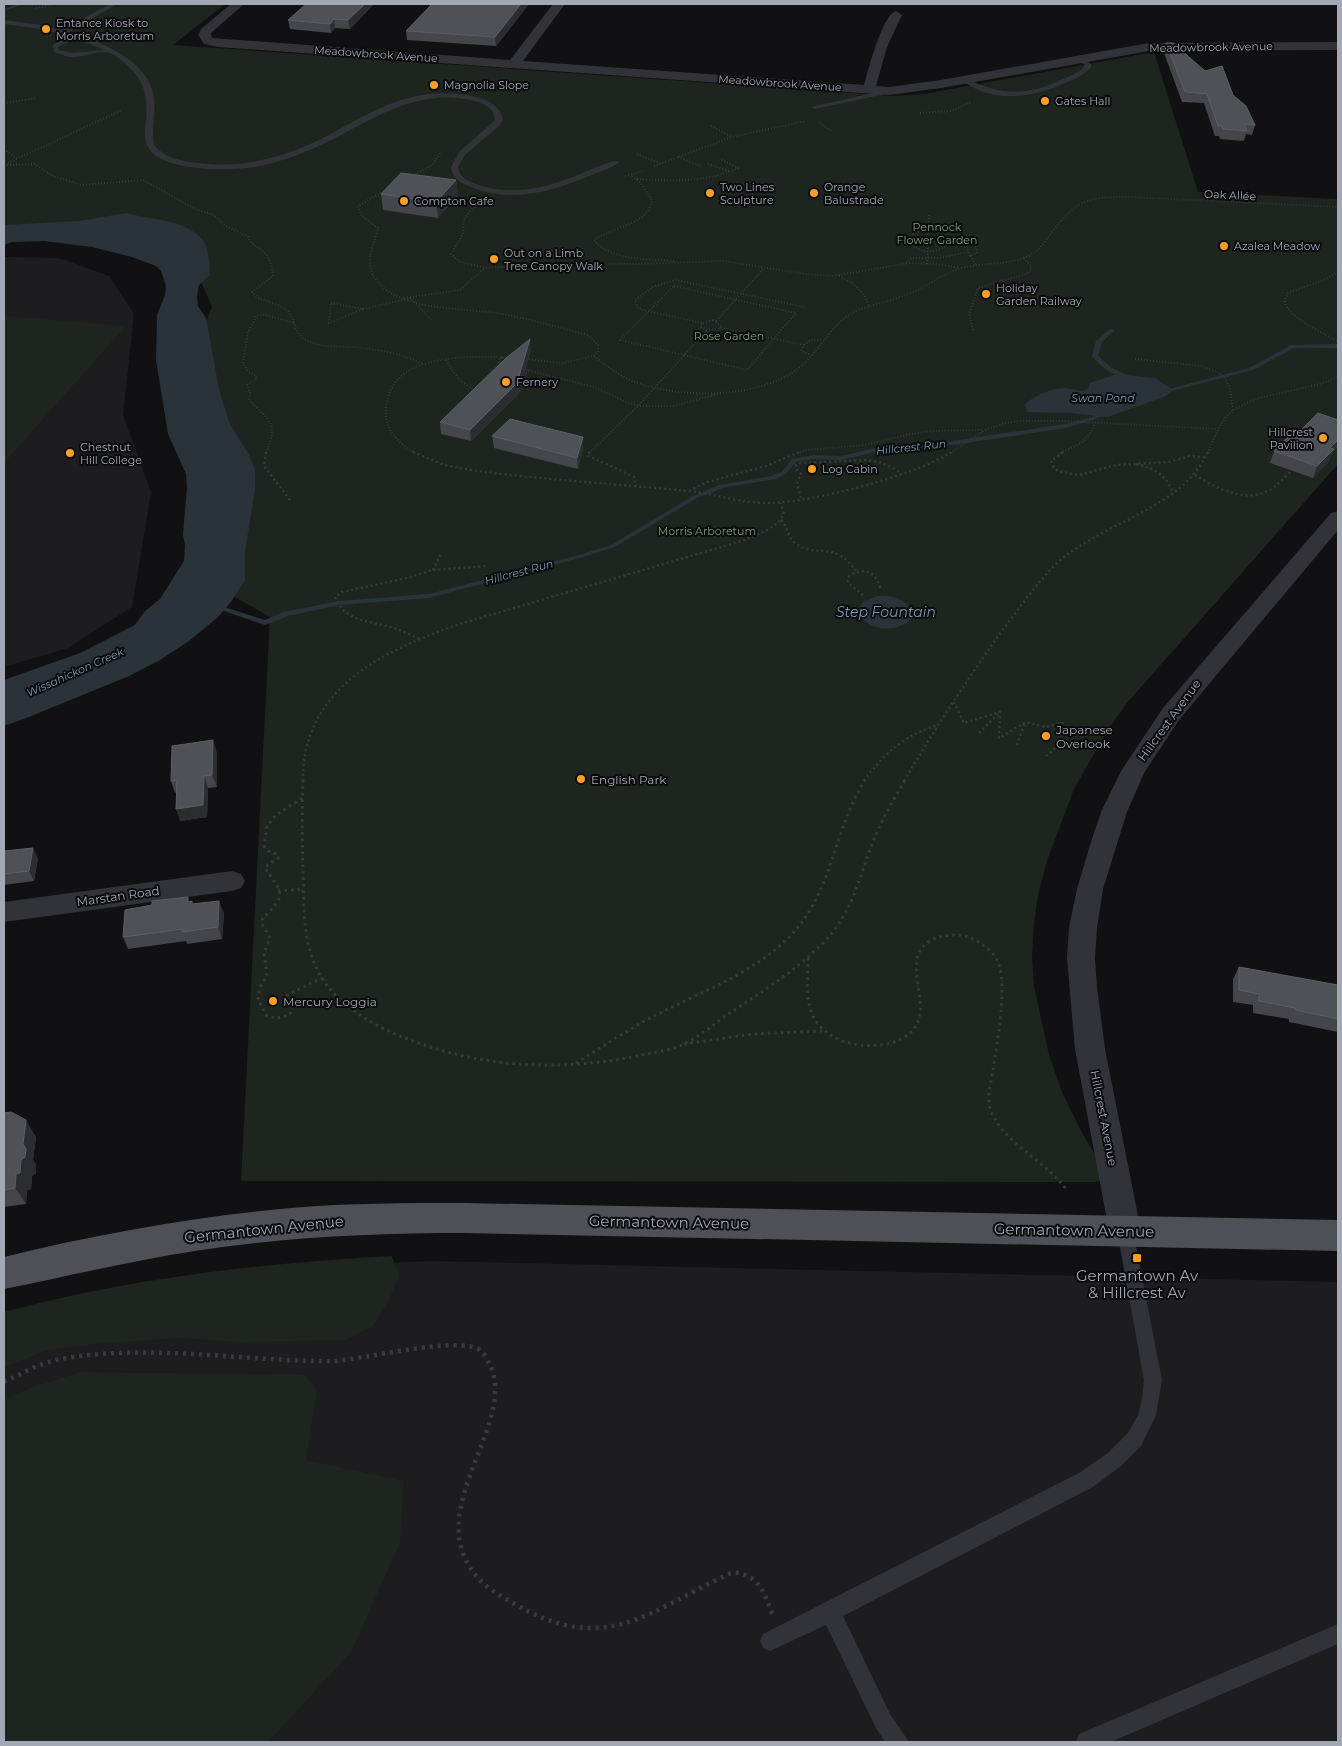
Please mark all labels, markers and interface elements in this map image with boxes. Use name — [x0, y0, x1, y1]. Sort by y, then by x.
place label: Entance Kiosk to Morris Arboretum — [56, 16, 154, 43]
marker: Entance Kiosk to Morris Arboretum — [40, 23, 52, 35]
street label: Meadowbrook Avenue — [1149, 39, 1273, 55]
street label: Meadowbrook Avenue — [314, 43, 439, 65]
street label: Meadowbrook Avenue — [718, 72, 843, 94]
place label: Magnolia Slope — [444, 78, 529, 92]
marker: Magnolia Slope — [428, 79, 440, 91]
place label: Gates Hall — [1055, 94, 1111, 108]
marker: Gates Hall — [1039, 95, 1051, 107]
place label: Two Lines Sculpture — [720, 180, 775, 207]
place label: Orange Balustrade — [824, 180, 884, 207]
marker: Two Lines Sculpture — [704, 187, 716, 199]
marker: Orange Balustrade — [808, 187, 820, 199]
street label: Oak Allée — [1204, 187, 1257, 203]
place label: Compton Cafe — [414, 194, 494, 208]
marker: Compton Cafe — [398, 195, 410, 207]
park label: Pennock Flower Garden — [897, 220, 977, 247]
place label: Azalea Meadow — [1234, 239, 1320, 253]
marker: Azalea Meadow — [1218, 240, 1230, 252]
place label: Out on a Limb Tree Canopy Walk — [504, 246, 603, 273]
marker: Out on a Limb Tree Canopy Walk — [488, 253, 500, 265]
place label: Holiday Garden Railway — [996, 281, 1082, 308]
marker: Holiday Garden Railway — [980, 288, 992, 300]
park label: Rose Garden — [694, 329, 764, 343]
place label: Fernery — [516, 375, 558, 389]
marker: Fernery — [500, 376, 512, 388]
water label: Swan Pond — [1071, 391, 1135, 405]
place label: Hillcrest Pavilion — [1268, 425, 1314, 452]
marker: Hillcrest Pavilion — [1317, 432, 1329, 444]
water label: Hillcrest Run — [875, 436, 947, 458]
place label: Chestnut Hill College — [80, 440, 142, 467]
marker: Chestnut Hill College — [64, 447, 76, 459]
place label: Log Cabin — [822, 462, 878, 476]
marker: Log Cabin — [806, 463, 818, 475]
park label: Morris Arboretum — [658, 524, 756, 538]
water label: Hillcrest Run — [483, 556, 555, 588]
water label: Step Fountain — [836, 603, 936, 621]
water label: Wissahickon Creek — [24, 644, 126, 700]
street label: Hillcrest Avenue — [1134, 676, 1204, 764]
place label: Japanese Overlook — [1055, 722, 1113, 751]
marker: Japanese Overlook — [1040, 730, 1052, 742]
place label: English Park — [591, 772, 667, 787]
marker: English Park — [575, 773, 587, 785]
street label: Marstan Road — [76, 883, 160, 909]
place label: Mercury Loggia — [283, 994, 377, 1009]
marker: Mercury Loggia — [267, 995, 279, 1007]
street label: Hillcrest Avenue — [1087, 1069, 1121, 1167]
street label: Germantown Avenue — [183, 1211, 345, 1247]
street label: Germantown Avenue — [589, 1211, 749, 1233]
street label: Germantown Avenue — [994, 1219, 1154, 1241]
marker: Germantown Av & Hillcrest Av — [1131, 1252, 1143, 1264]
place label: Germantown Av & Hillcrest Av — [1076, 1266, 1199, 1302]

